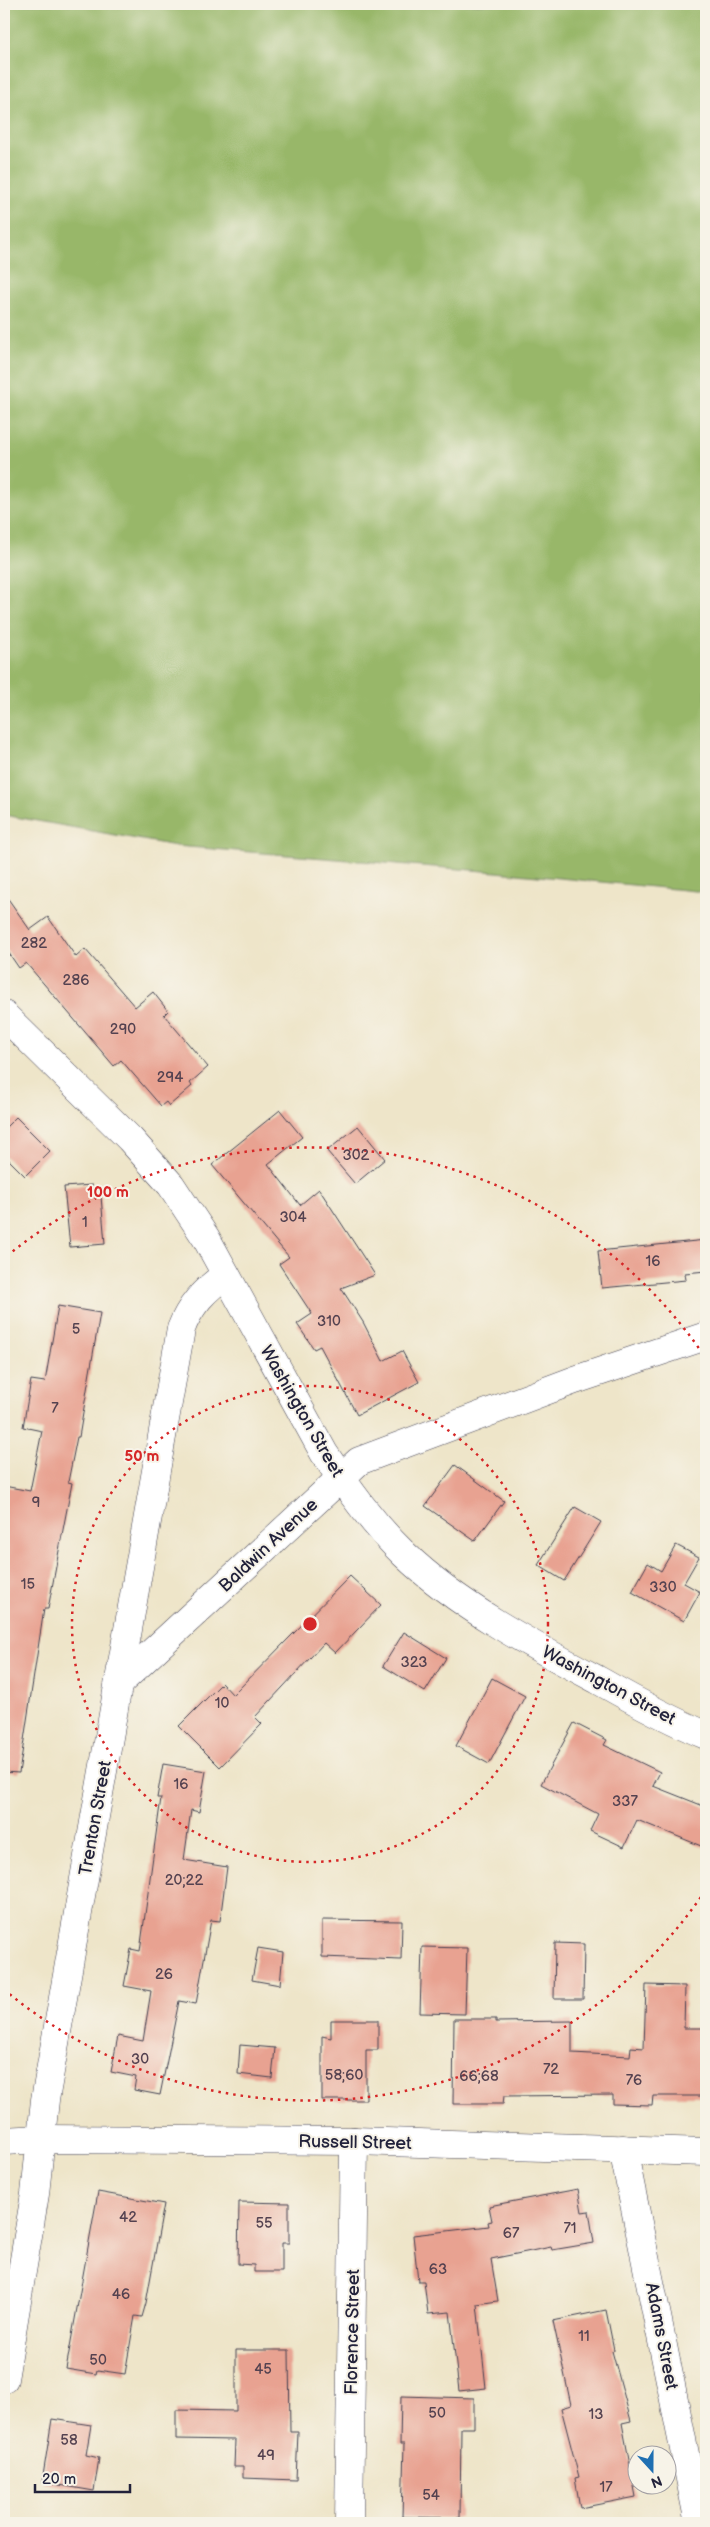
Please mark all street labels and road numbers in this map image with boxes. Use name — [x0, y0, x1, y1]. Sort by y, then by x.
street label: Washington Street — [255, 1342, 348, 1481]
street label: Baldwin Avenue — [214, 1494, 322, 1597]
street label: Washington Street — [538, 1641, 680, 1730]
street label: Trenton Street — [75, 1759, 116, 1877]
street label: Russell Street — [298, 2131, 412, 2154]
street label: Florence Street — [341, 2268, 364, 2395]
street label: Adams Street — [641, 2281, 682, 2392]

